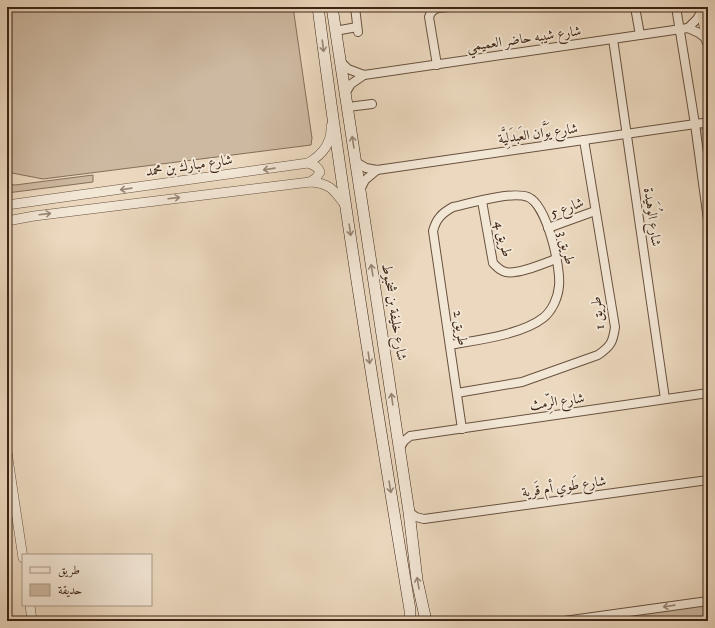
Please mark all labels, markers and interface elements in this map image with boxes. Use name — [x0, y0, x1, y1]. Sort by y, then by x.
street label: شارع شيبه حاضر العميمي — [466, 22, 583, 59]
one-way arrow — [319, 39, 327, 52]
street label: شارع يَوَّان العَبدَلِيَّة — [496, 116, 580, 151]
one-way arrow — [349, 135, 357, 148]
street label: شارع مبارك بن محمد — [144, 151, 234, 183]
one-way arrow — [263, 165, 276, 173]
one-way arrow — [120, 185, 133, 193]
street label: شارع الوُهَيدة — [637, 186, 669, 248]
one-way arrow — [168, 194, 181, 202]
street label: شارع 5 — [548, 194, 587, 224]
one-way arrow — [39, 211, 52, 218]
street label: طريق 4 — [490, 219, 516, 259]
one-way arrow — [346, 223, 354, 236]
street label: طريق 3 — [553, 229, 579, 267]
street label: شارع خليفة بن شخبوط — [375, 262, 411, 362]
one-way arrow — [368, 264, 376, 277]
street label: طريق 1 — [587, 295, 609, 331]
street label: طريق 2 — [449, 309, 471, 347]
one-way arrow — [365, 351, 373, 364]
street label: شارع الرِّمث — [528, 387, 586, 417]
one-way arrow — [388, 393, 396, 406]
street label: شارع طَوي أم قَرية — [520, 470, 608, 505]
one-way arrow — [386, 480, 394, 493]
legend — [22, 554, 152, 606]
text: طريق — [58, 563, 80, 578]
one-way arrow — [414, 577, 422, 590]
text: حديقة — [58, 583, 82, 598]
one-way arrow — [663, 602, 676, 610]

